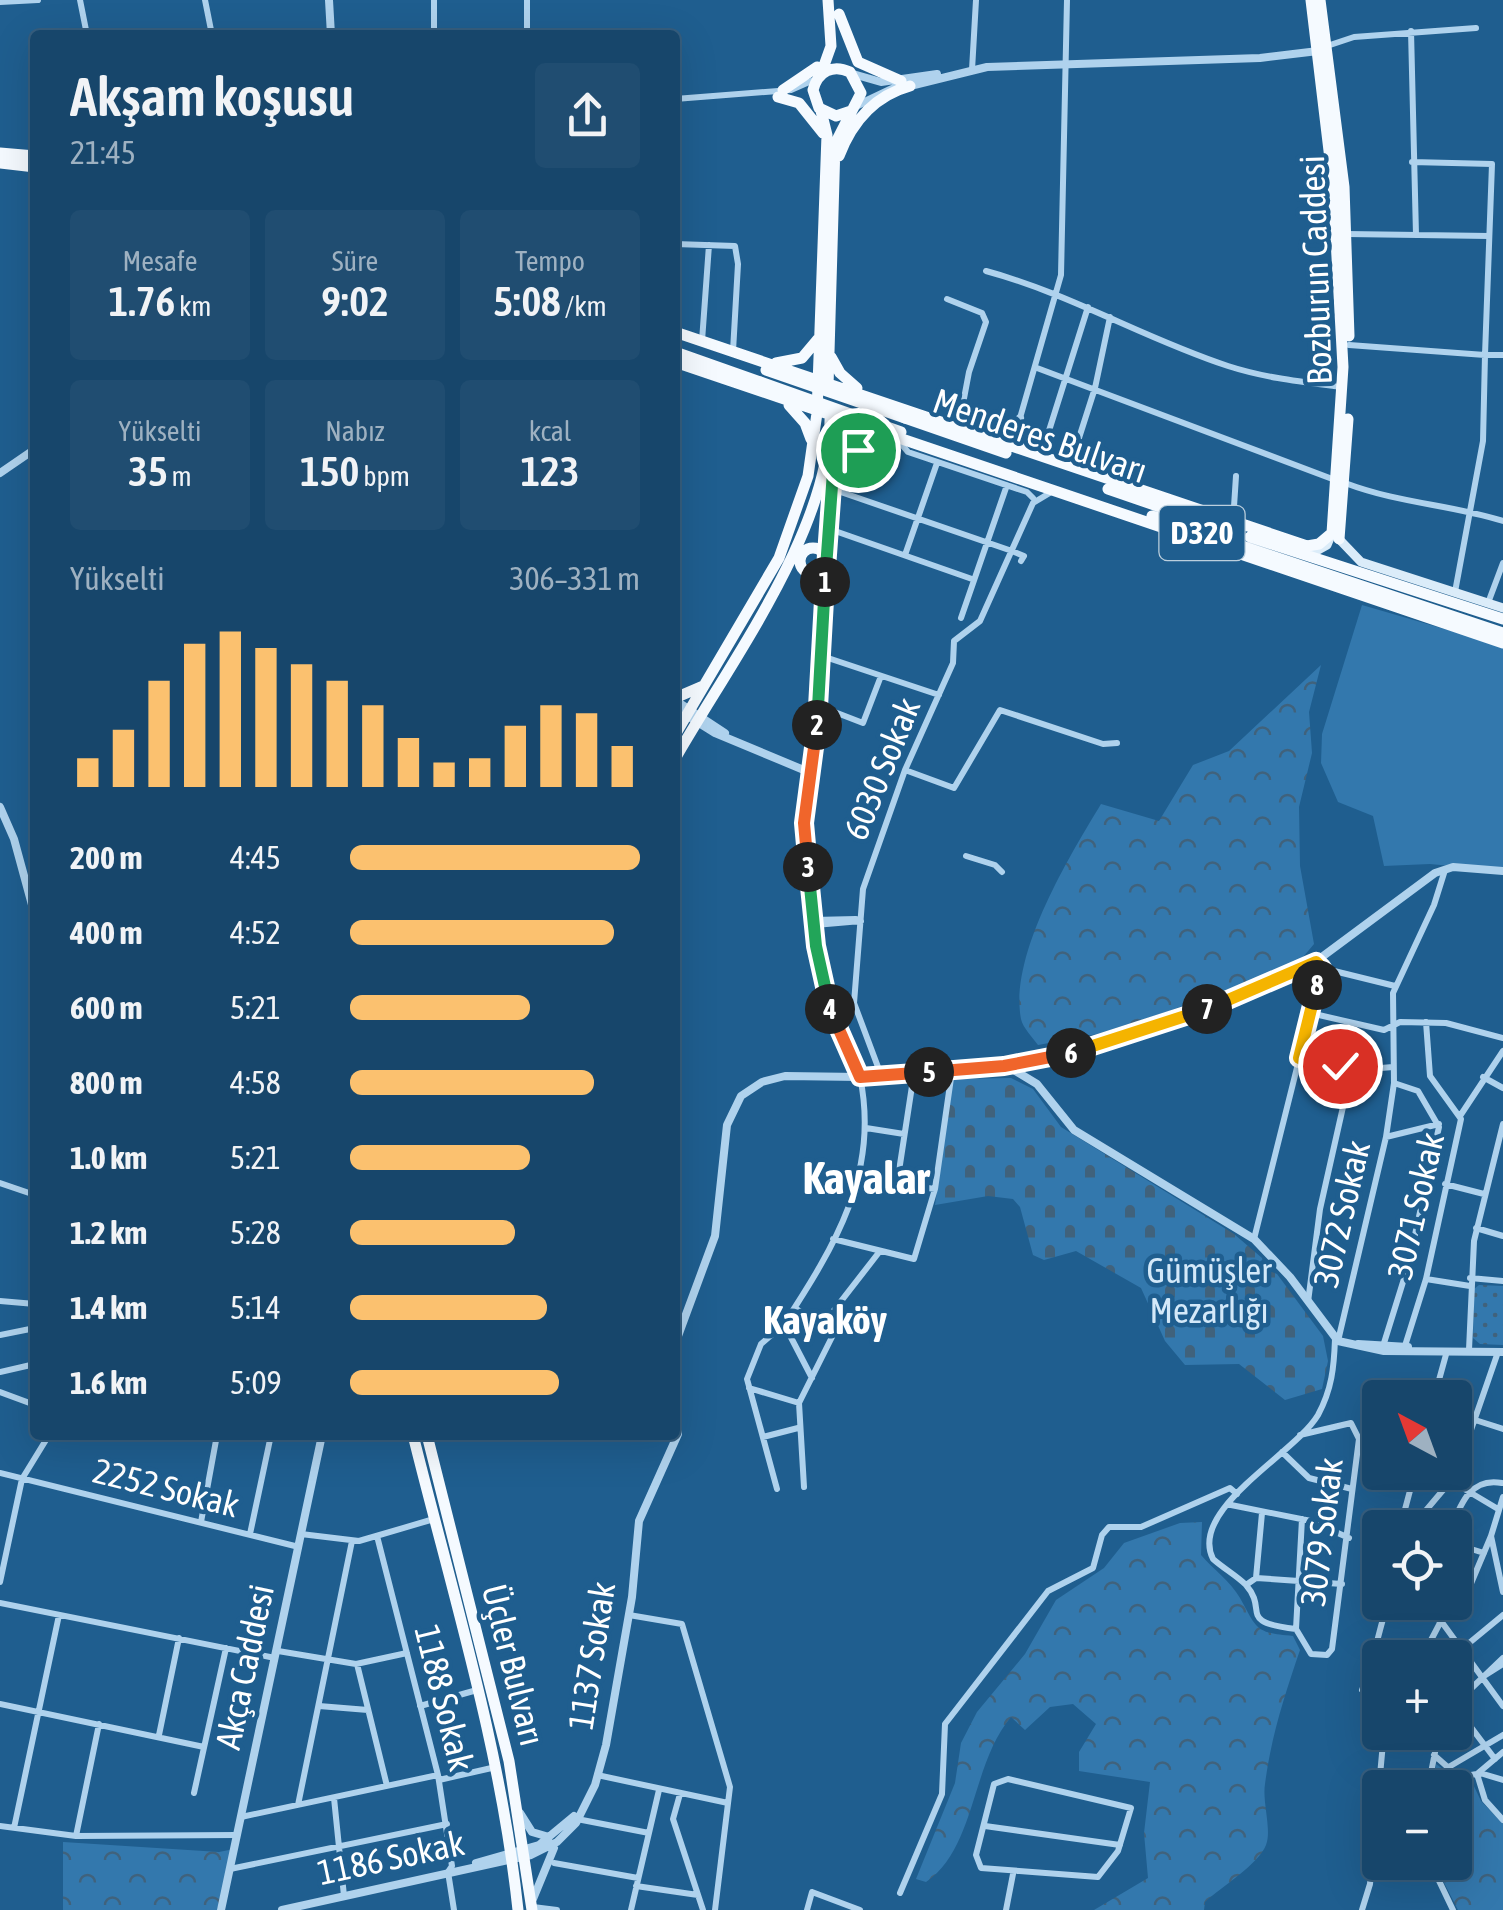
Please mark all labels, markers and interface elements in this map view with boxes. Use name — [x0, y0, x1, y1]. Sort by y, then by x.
button: share — [535, 63, 640, 168]
text: Akşam koşusu — [70, 65, 354, 128]
text: 21:45 — [70, 134, 136, 171]
street label: Bozburun Caddesi — [1291, 155, 1339, 385]
text: Mesafe — [123, 245, 197, 277]
text: Süre — [332, 245, 378, 277]
text: Tempo — [515, 245, 585, 277]
text: 1.76 — [108, 277, 175, 325]
text: 9:02 — [321, 277, 389, 325]
text: 5:08 — [493, 277, 561, 325]
text: km — [175, 290, 212, 322]
text: /km — [561, 290, 607, 322]
street label: Menderes Bulvarı — [928, 380, 1152, 490]
pin — [816, 408, 901, 493]
text: Yükselti — [119, 415, 201, 447]
text: Nabız — [325, 415, 385, 447]
text: kcal — [529, 415, 571, 447]
icon: arrive — [831, 423, 886, 478]
text: 35 — [128, 447, 168, 495]
text: 150 — [300, 447, 359, 495]
text: 123 — [520, 447, 580, 495]
text: m — [168, 460, 192, 492]
text: bpm — [359, 460, 410, 492]
road number: D320 — [1160, 506, 1244, 560]
pin: 1 — [800, 557, 850, 607]
text: Yükselti — [70, 560, 165, 597]
text: 306–331 m — [510, 560, 640, 597]
text: 1 — [818, 566, 832, 598]
street label: 6030 Sokak — [835, 692, 927, 845]
pin: 2 — [792, 700, 842, 750]
text: 2 — [810, 709, 824, 741]
text: 200 m — [70, 839, 143, 876]
text: 4:45 — [230, 839, 281, 876]
pin: 3 — [783, 842, 833, 892]
text: 3 — [801, 851, 815, 883]
text: 400 m — [70, 914, 143, 951]
text: 4:52 — [230, 914, 281, 951]
pin: 8 — [1292, 960, 1342, 1010]
text: 8 — [1310, 969, 1324, 1001]
pin: 4 — [805, 984, 855, 1034]
pin: 7 — [1182, 984, 1232, 1034]
text: 600 m — [70, 989, 143, 1026]
text: 5:21 — [230, 989, 281, 1026]
text: 4 — [823, 993, 837, 1025]
text: 7 — [1200, 993, 1214, 1025]
pin — [1298, 1024, 1383, 1109]
pin: 6 — [1046, 1028, 1096, 1078]
text: 6 — [1064, 1037, 1078, 1069]
icon: check — [1313, 1039, 1368, 1094]
pin: 5 — [904, 1047, 954, 1097]
text: 5 — [922, 1056, 936, 1088]
text: 800 m — [70, 1064, 143, 1101]
text: 4:58 — [230, 1064, 281, 1101]
street label: 3071 Sokak — [1379, 1129, 1451, 1283]
street label: 3072 Sokak — [1305, 1137, 1377, 1291]
text: 1.0 km — [70, 1139, 147, 1176]
text: 5:21 — [230, 1139, 281, 1176]
district label: Kayalar — [802, 1152, 931, 1204]
text: 1.2 km — [70, 1214, 147, 1251]
text: 5:28 — [230, 1214, 281, 1251]
park label: Gümüşler Mezarlığı — [1146, 1250, 1272, 1330]
text: 1.4 km — [70, 1289, 147, 1326]
text: 5:14 — [230, 1289, 281, 1326]
district label: Kayaköy — [763, 1297, 887, 1342]
text: 1.6 km — [70, 1364, 147, 1401]
text: 5:09 — [230, 1364, 281, 1401]
north arrow — [1362, 1380, 1472, 1490]
map controls — [1362, 1380, 1472, 1880]
street label: 2252 Sokak — [89, 1450, 243, 1524]
street label: 3079 Sokak — [1292, 1456, 1350, 1608]
button: locate — [1362, 1510, 1472, 1620]
street label: 1137 Sokak — [560, 1579, 622, 1732]
street label: Üçler Bulvarı — [475, 1580, 553, 1749]
street label: Akça Caddesi — [207, 1581, 281, 1753]
street label: 1188 Sokak — [408, 1621, 482, 1775]
button: + — [1362, 1640, 1472, 1750]
button: − — [1362, 1770, 1472, 1880]
street label: 1186 Sokak — [314, 1822, 468, 1892]

